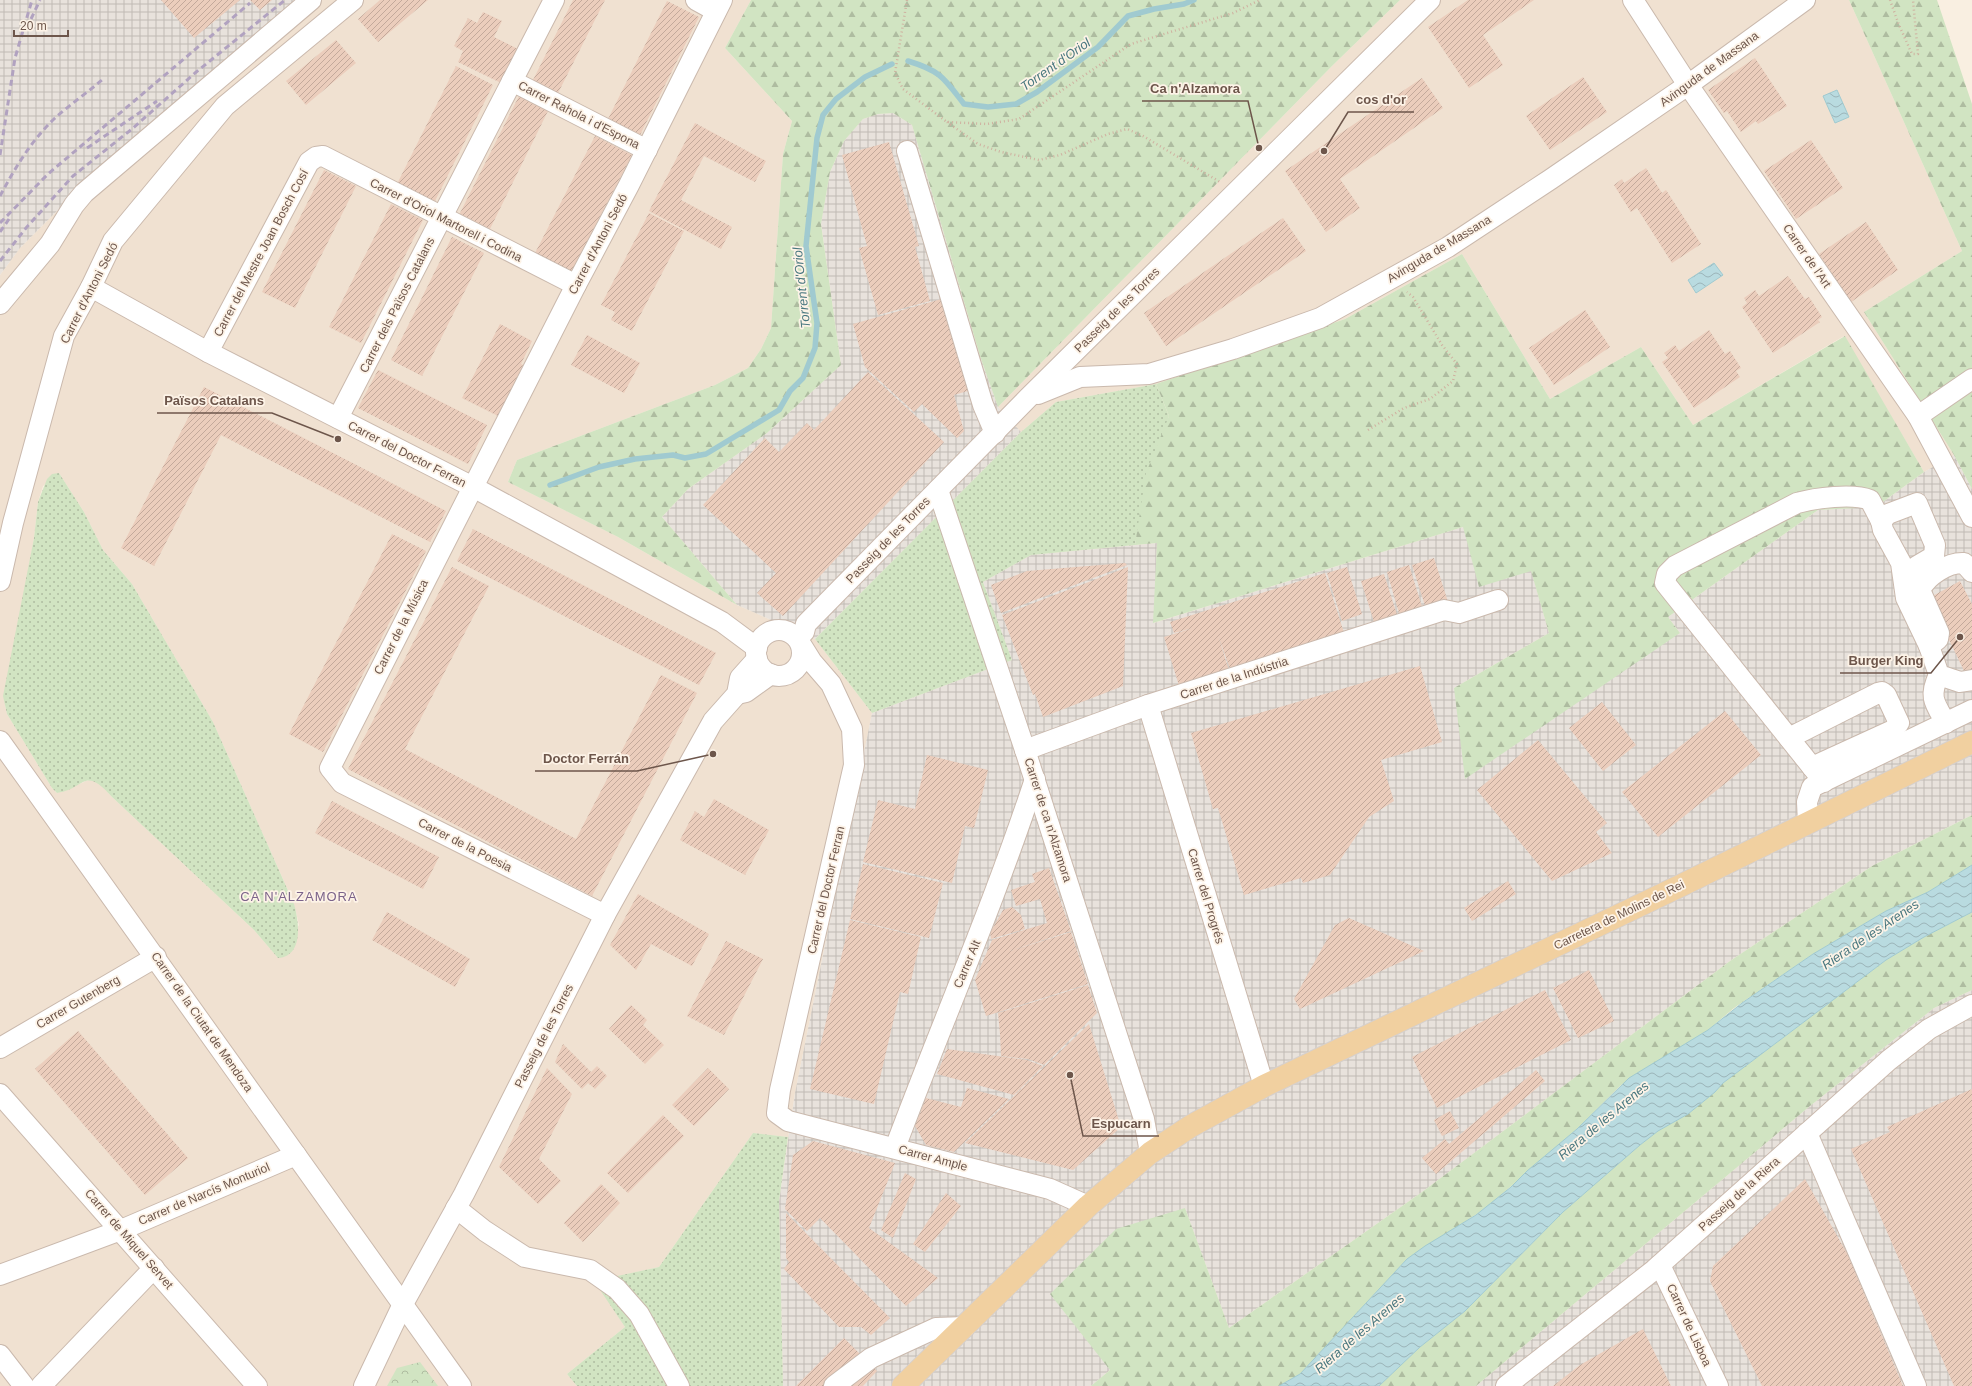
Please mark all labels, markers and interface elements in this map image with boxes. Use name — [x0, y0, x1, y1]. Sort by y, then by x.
scale bar — [14, 12, 68, 38]
text: 20 m — [20, 19, 47, 33]
street label: Avinguda de Massana — [1657, 28, 1761, 109]
water label: Torrent d'Oriol — [1018, 34, 1094, 94]
callout: Ca n'Alzamora — [1142, 76, 1248, 101]
street label: Carrer Rahola i d'Espona — [516, 78, 642, 152]
text: Ca n'Alzamora — [1150, 81, 1241, 96]
callout: cos d'or — [1348, 87, 1414, 112]
text: cos d'or — [1356, 92, 1406, 107]
street label: Carrer del Mestre Joan Bosch Cosí — [211, 166, 311, 339]
street label: Carrer d'Oriol Martorell i Codina — [368, 175, 525, 265]
street label: Carrer d'Antoni Sedó — [566, 191, 631, 297]
street label: Avinguda de Massana — [1385, 212, 1494, 286]
street label: Carrer de l'Art — [1780, 222, 1834, 291]
street label: Carrer dels Països Catalans — [357, 235, 437, 375]
street label: Carrer d'Antoni Sedó — [57, 240, 121, 346]
water label: Torrent d'Oriol — [790, 246, 813, 329]
street label: Passeig de les Torres — [1072, 265, 1162, 355]
callout: Països Catalans — [157, 388, 272, 413]
text: Països Catalans — [164, 393, 264, 408]
street label: Carrer del Doctor Ferran — [346, 418, 468, 490]
street label: Passeig de les Torres — [843, 494, 933, 586]
street label: Carrer de la Música — [371, 577, 431, 677]
callout: Burger King — [1840, 648, 1931, 673]
text: Burger King — [1848, 653, 1924, 668]
street label: Carrer de la Indústria — [1178, 654, 1290, 702]
callout: Doctor Ferrán — [535, 746, 637, 771]
text: Doctor Ferrán — [543, 751, 629, 766]
street label: Carrer de ca n'Alzamora — [1021, 756, 1075, 884]
street label: Carrer de la Poesia — [416, 815, 515, 875]
street label: Carrer del Doctor Ferran — [804, 825, 848, 955]
street label: Carrer del Progrés — [1185, 847, 1227, 945]
street label: Carretera de Molins de Rei — [1551, 877, 1687, 953]
district label: CA N'ALZAMORA — [240, 889, 358, 904]
water label: Riera de les Arenes — [1819, 896, 1922, 972]
street label: Carrer Alt — [951, 937, 984, 990]
street label: Carrer de la Ciutat de Mendoza — [148, 949, 256, 1095]
street label: Carrer Gutenberg — [34, 972, 122, 1032]
street label: Passeig de les Torres — [512, 982, 576, 1090]
water label: Riera de les Arenes — [1555, 1078, 1652, 1163]
callout: Espucarn — [1083, 1111, 1159, 1136]
text: Espucarn — [1091, 1116, 1151, 1131]
street label: Carrer Ample — [897, 1142, 969, 1174]
street label: Passeig de la Riera — [1696, 1154, 1783, 1234]
street label: Carrer de Narcís Monturiol — [136, 1160, 272, 1228]
street label: Carrer de Miquel Servet — [82, 1186, 177, 1292]
street label: Carrer de Lisboa — [1664, 1282, 1714, 1369]
water label: Riera de les Arenes — [1312, 1290, 1408, 1376]

